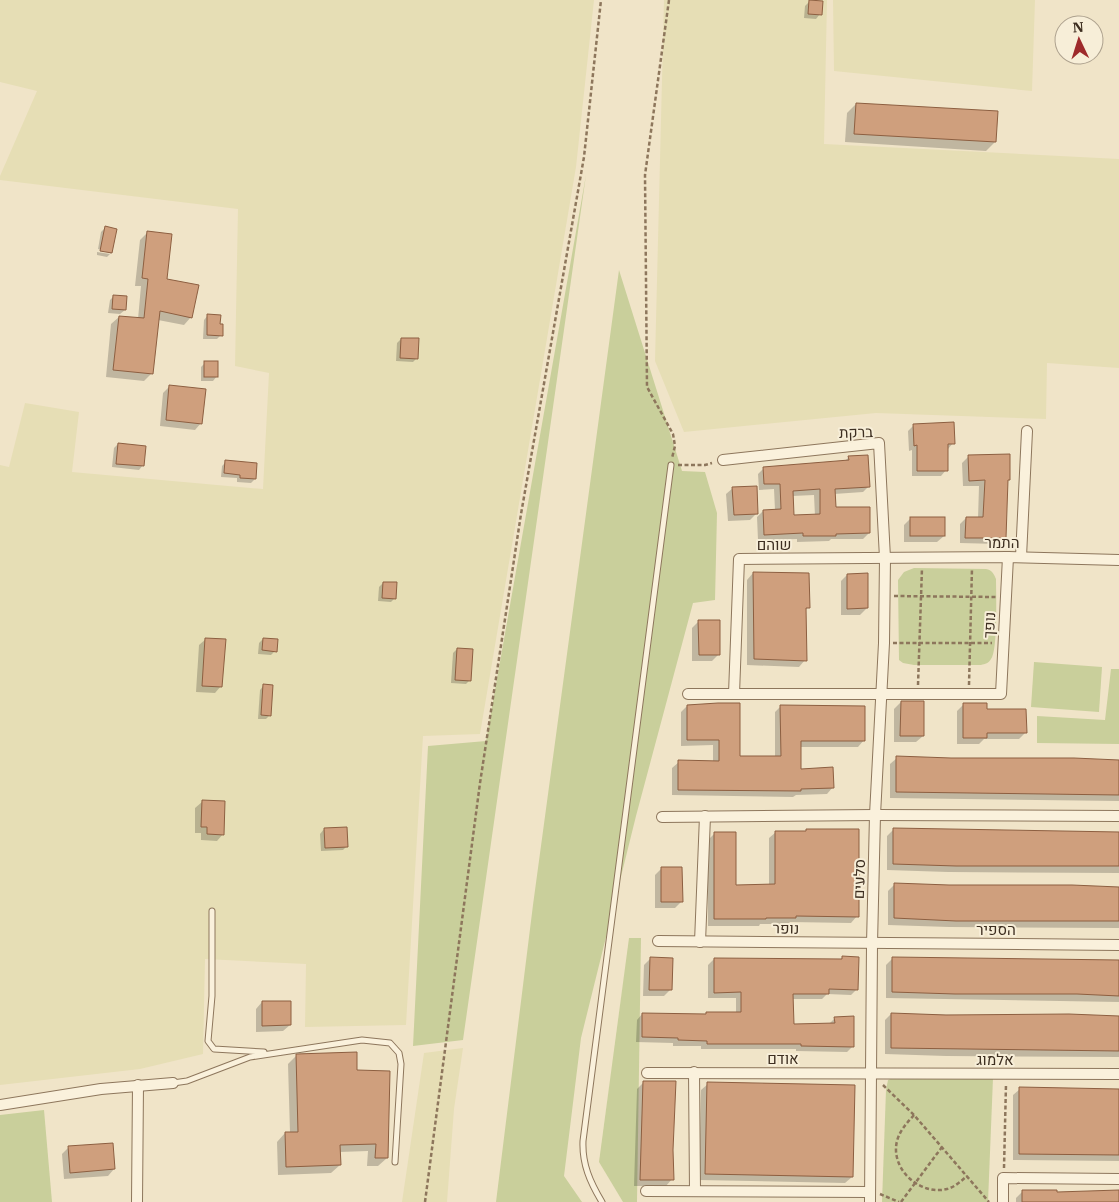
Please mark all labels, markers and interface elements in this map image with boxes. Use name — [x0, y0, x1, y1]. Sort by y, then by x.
north arrow — [1054, 15, 1104, 65]
text: N — [1072, 18, 1084, 36]
street label: ברקת — [839, 422, 873, 442]
street label: התמר — [984, 533, 1020, 552]
street label: שוהם — [757, 535, 791, 554]
street label: נופך — [979, 611, 999, 639]
street label: סלעים — [849, 859, 869, 899]
street label: נופר — [773, 918, 799, 938]
street label: הספיר — [976, 920, 1016, 939]
street label: אודם — [767, 1049, 799, 1068]
street label: אלמוג — [976, 1050, 1014, 1069]

